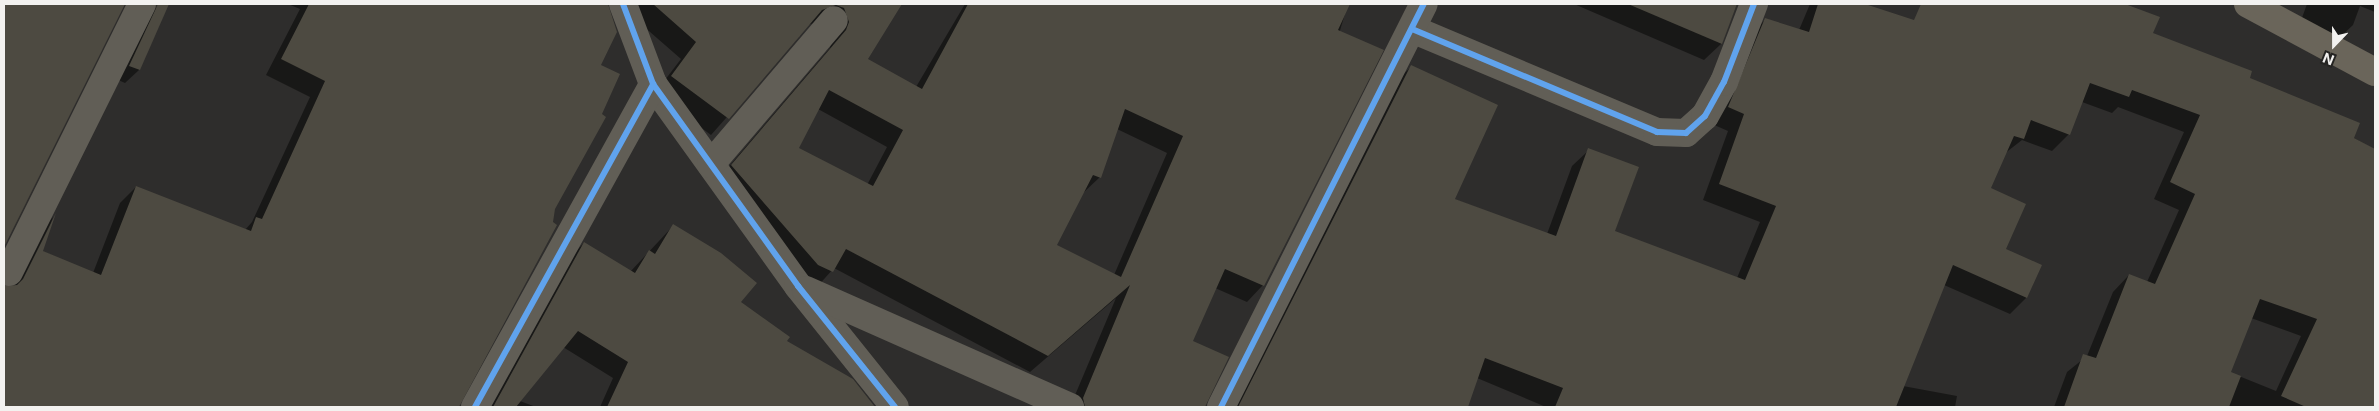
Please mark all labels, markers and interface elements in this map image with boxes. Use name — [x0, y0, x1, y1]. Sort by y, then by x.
north arrow — [2309, 20, 2359, 70]
text: N — [2320, 49, 2336, 69]

